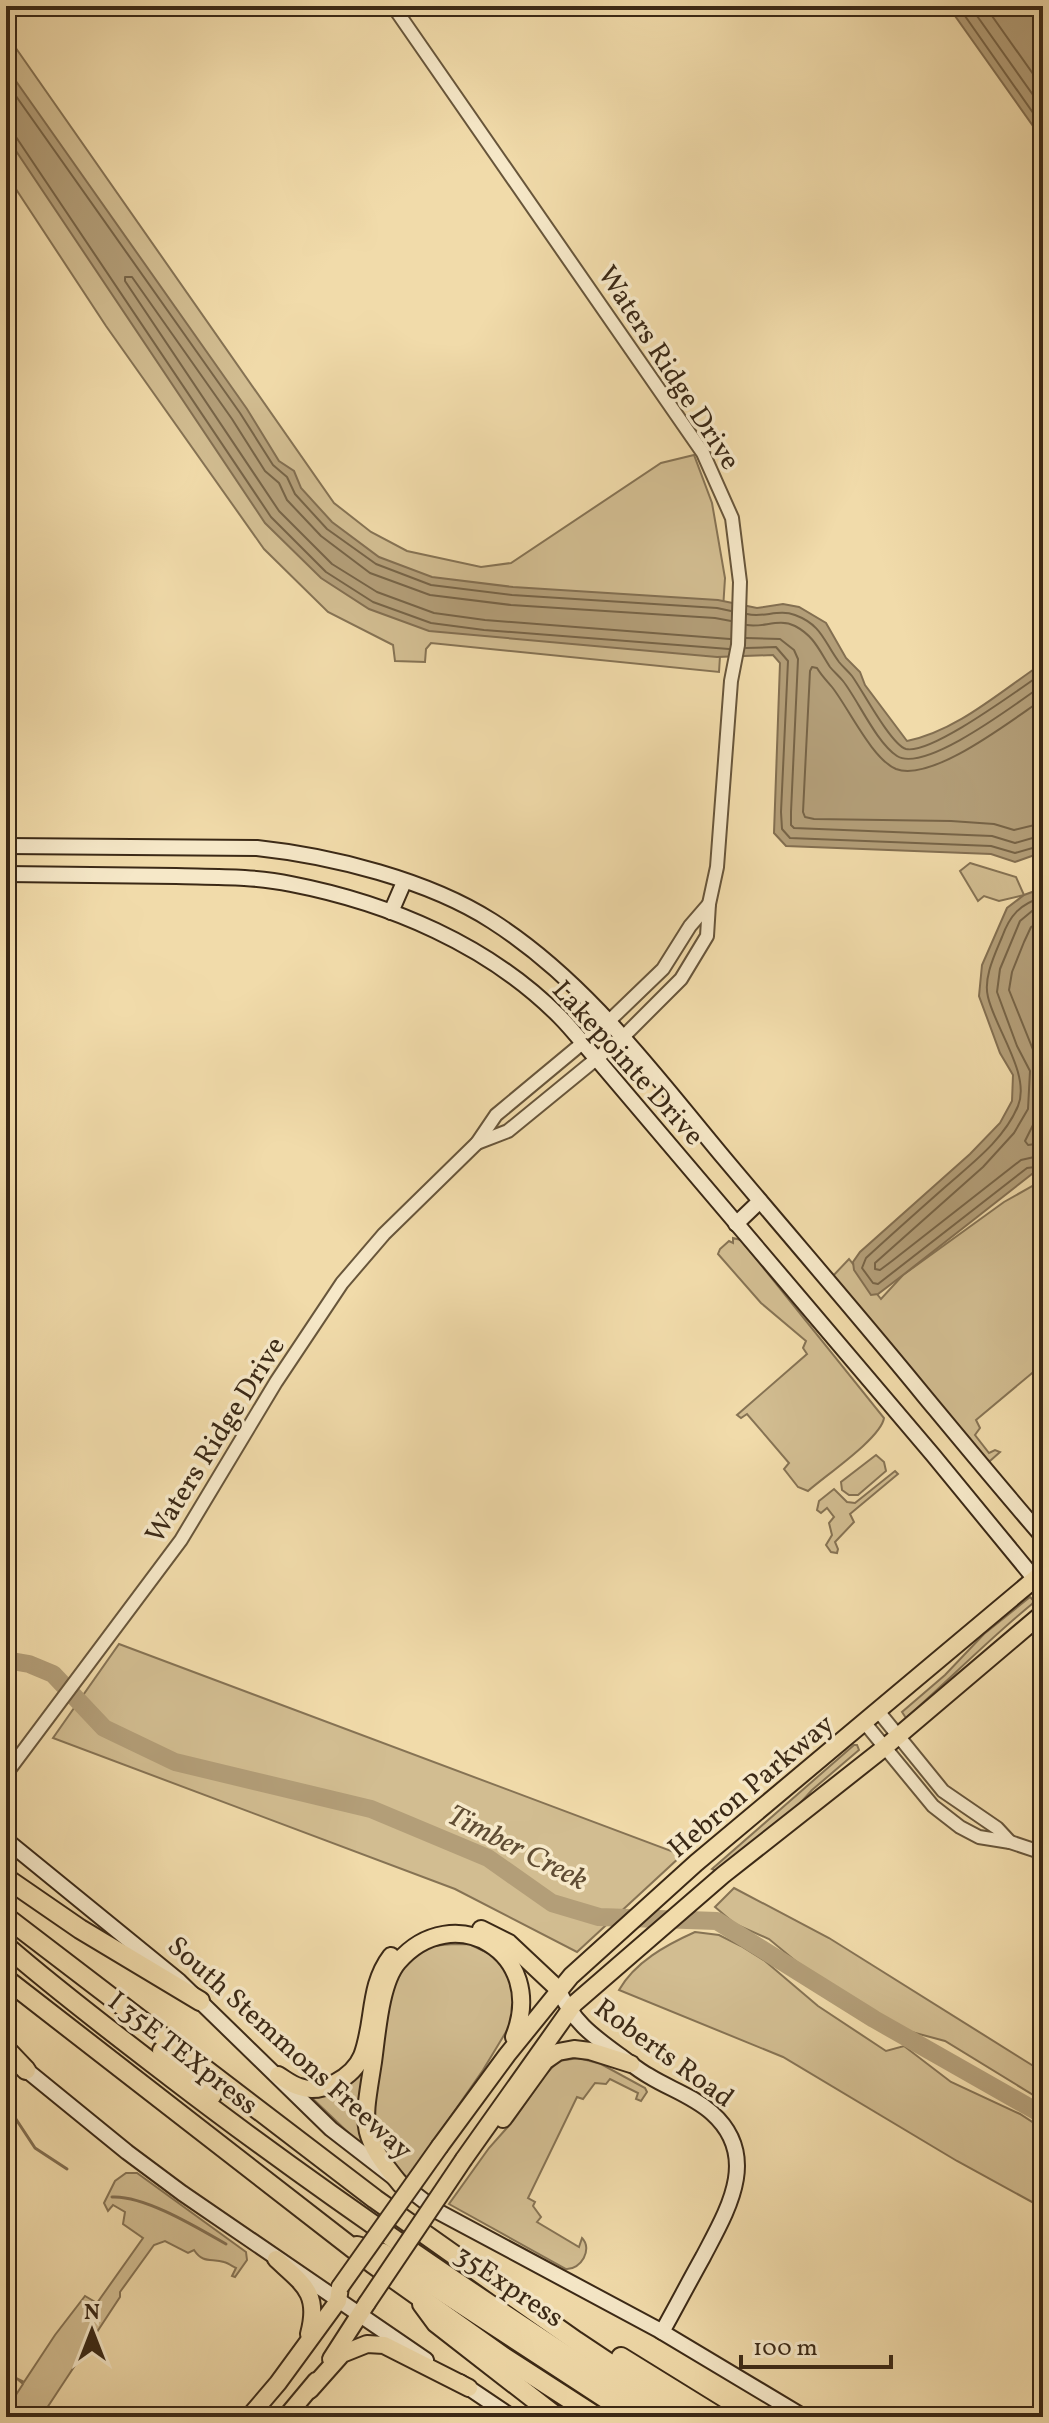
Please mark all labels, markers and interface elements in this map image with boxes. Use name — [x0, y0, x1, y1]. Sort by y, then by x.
street label: Waters Ridge Drive — [587, 258, 749, 478]
street label: Lakepointe Drive — [542, 972, 712, 1155]
street label: Waters Ridge Drive — [137, 1330, 295, 1551]
street label: Hebron Parkway — [660, 1706, 843, 1868]
water label: Timber Creek — [440, 1795, 595, 1902]
street label: South Stemmons Freeway — [158, 1928, 421, 2170]
street label: I 35E TEXpress — [99, 1983, 266, 2125]
street label: Roberts Road — [586, 1990, 741, 2118]
street label: 35Express — [446, 2236, 571, 2338]
north arrow — [52, 2291, 132, 2371]
text: N — [84, 2298, 100, 2329]
scale bar — [741, 2319, 891, 2369]
text: 100 m — [753, 2332, 818, 2366]

